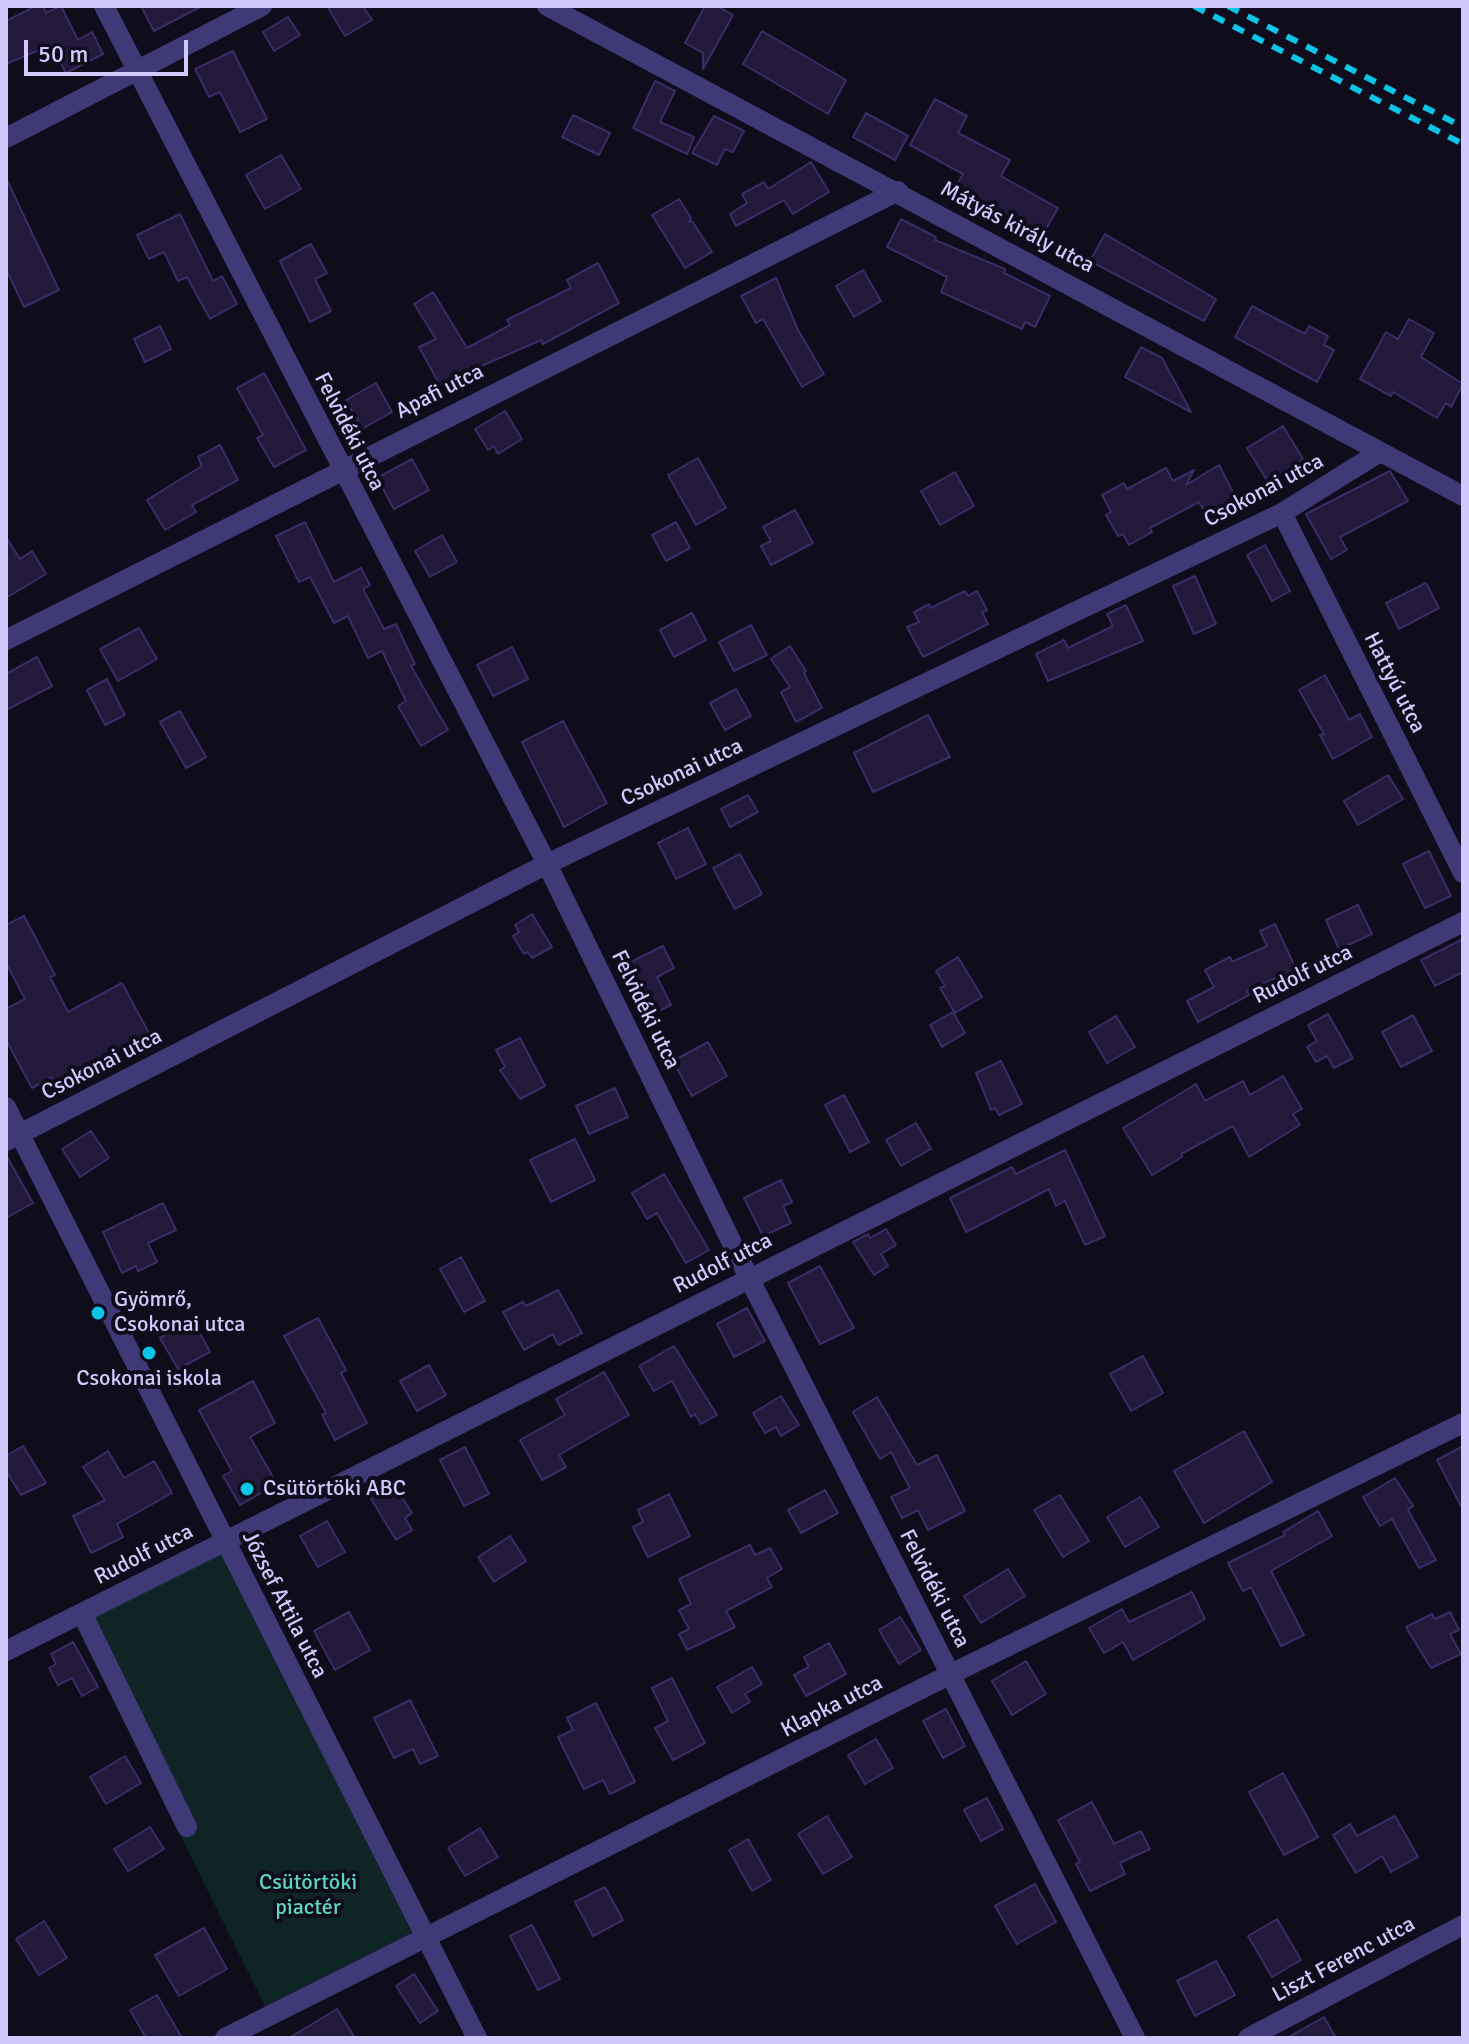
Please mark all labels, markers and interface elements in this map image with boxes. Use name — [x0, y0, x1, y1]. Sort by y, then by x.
scale bar — [28, 24, 192, 74]
text: 50 m — [38, 39, 88, 69]
street label: Mátyás király utca — [936, 176, 1098, 280]
street label: Apafi utca — [392, 359, 488, 425]
street label: Felvidéki utca — [308, 368, 390, 496]
street label: Csokonai utca — [1200, 448, 1328, 534]
street label: Hattyú utca — [1357, 628, 1431, 738]
street label: Csokonai utca — [617, 733, 747, 813]
street label: Rudolf utca — [1249, 940, 1357, 1010]
street label: Felvidéki utca — [605, 946, 685, 1074]
street label: Csokonai utca — [37, 1023, 167, 1107]
street label: Rudolf utca — [669, 1228, 777, 1300]
place label: Gyömrő, Csokonai utca — [114, 1287, 245, 1338]
marker: Gyömrő, Csokonai utca — [89, 1304, 107, 1322]
marker: Csokonai iskola — [140, 1344, 158, 1362]
place label: Csokonai iskola — [76, 1366, 222, 1392]
place label: Csütörtöki ABC — [263, 1476, 406, 1502]
marker: Csütörtöki ABC — [238, 1480, 256, 1498]
street label: Rudolf utca — [90, 1519, 198, 1591]
street label: Felvidéki utca — [893, 1525, 975, 1653]
street label: József Attila utca — [236, 1527, 332, 1683]
street label: Klapka utca — [777, 1670, 887, 1744]
park label: Csütörtöki piactér — [259, 1870, 357, 1922]
street label: Liszt Ferenc utca — [1268, 1911, 1420, 2009]

